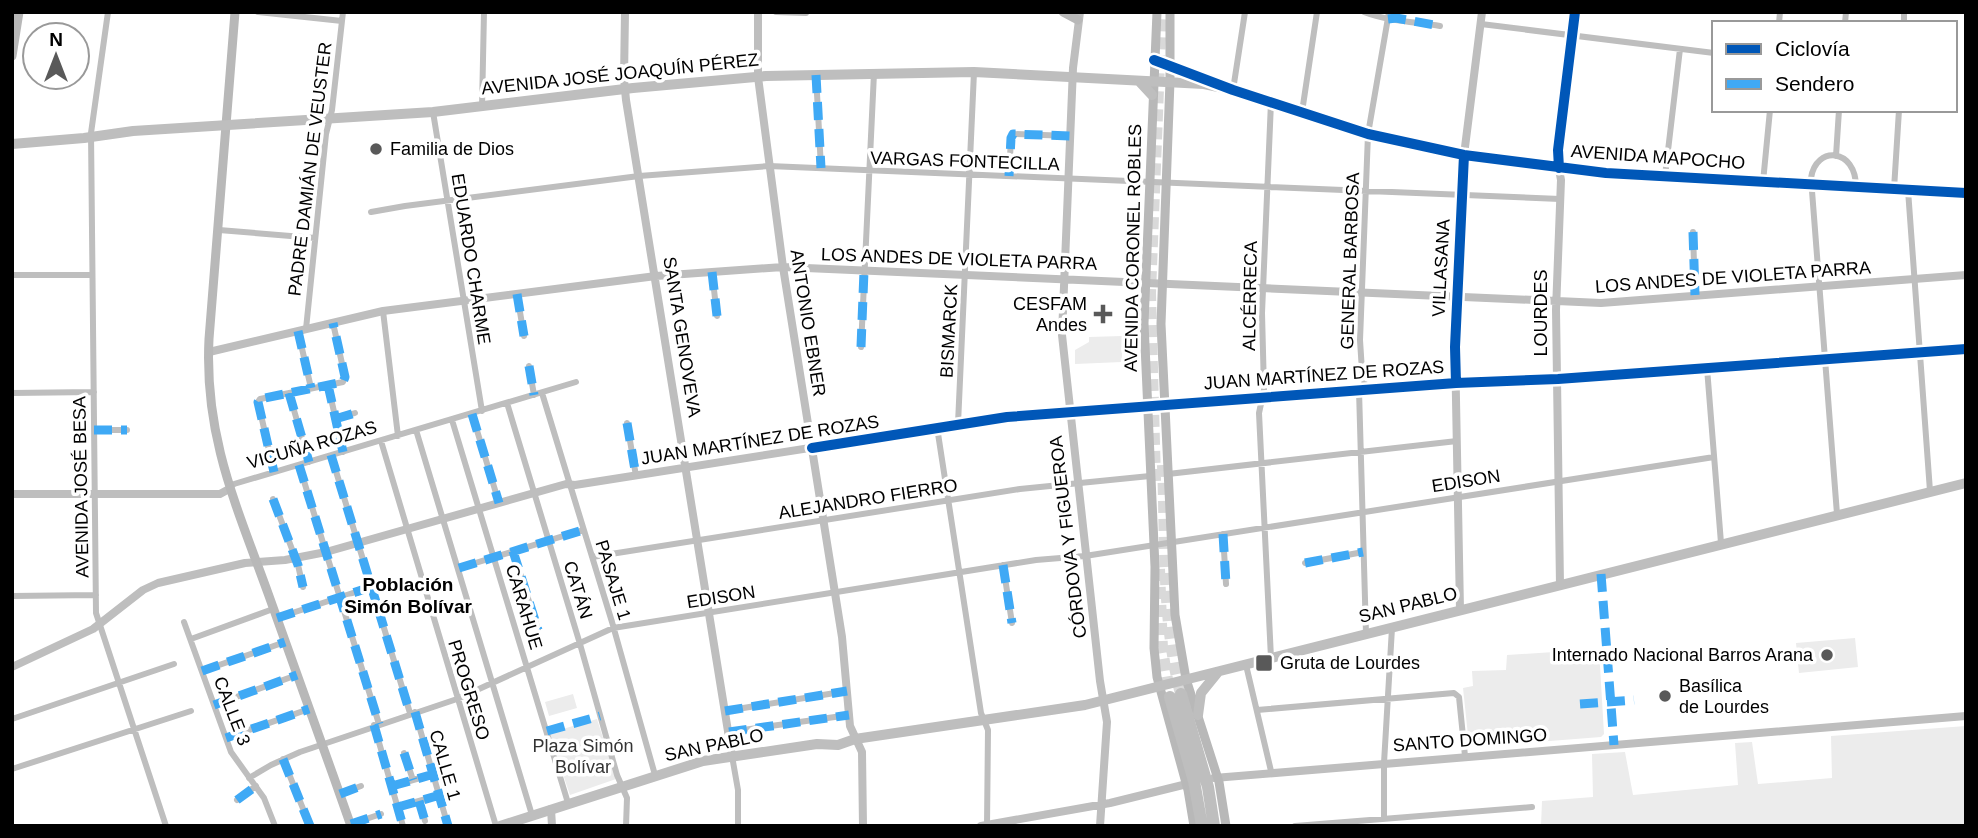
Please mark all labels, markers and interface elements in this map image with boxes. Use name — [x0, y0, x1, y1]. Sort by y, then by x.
north arrow — [21, 21, 91, 91]
legend — [1712, 21, 1957, 112]
text: N — [49, 29, 63, 50]
text: Ciclovía — [1775, 37, 1850, 60]
street label: PADRE DAMIÁN DE VEUSTER — [284, 41, 336, 297]
street label: AVENIDA JOSÉ JOAQUÍN PÉREZ — [480, 49, 760, 99]
text: Sendero — [1775, 72, 1854, 95]
street label: AVENIDA CORONEL ROBLES — [1121, 124, 1145, 372]
place label: Familia de Dios — [390, 139, 514, 159]
marker: Familia de Dios — [368, 141, 384, 157]
street label: AVENIDA MAPOCHO — [1570, 141, 1746, 173]
street label: VARGAS FONTECILLA — [870, 148, 1060, 174]
street label: EDUARDO CHARME — [448, 172, 494, 346]
street label: GENERAL BARBOSA — [1337, 172, 1363, 350]
street label: VILLASANA — [1428, 219, 1454, 317]
street label: ALCÉRRECA — [1239, 241, 1261, 351]
street label: LOS ANDES DE VIOLETA PARRA — [821, 244, 1097, 274]
street label: ANTONIO EBNER — [786, 248, 830, 398]
street label: SANTA GENOVEVA — [659, 255, 705, 419]
street label: LOS ANDES DE VIOLETA PARRA — [1594, 257, 1872, 297]
street label: LOURDES — [1531, 269, 1551, 357]
street label: BISMARCK — [937, 284, 961, 378]
place label: CESFAM Andes — [1013, 294, 1087, 335]
marker: CESFAM Andes — [1093, 304, 1113, 324]
street label: JUAN MARTÍNEZ DE ROZAS — [1203, 357, 1445, 393]
street label: AVENIDA JOSÉ BESA — [69, 396, 93, 578]
street label: JUAN MARTÍNEZ DE ROZAS — [640, 411, 880, 469]
street label: VICUÑA ROZAS — [245, 416, 379, 473]
street label: CÓRDOVA Y FIGUEROA — [1045, 435, 1090, 640]
street label: EDISON — [1430, 466, 1502, 496]
street label: ALEJANDRO FIERRO — [777, 475, 959, 523]
street label: PASAJE 1 — [591, 538, 635, 622]
street label: CATÁN — [560, 559, 596, 621]
street label: CARAHUE — [502, 562, 546, 652]
district label: Población Simón Bolívar — [344, 574, 472, 617]
street label: EDISON — [685, 582, 757, 612]
street label: SAN PABLO — [1357, 583, 1459, 627]
street label: PROGRESO — [444, 637, 494, 743]
place label: Internado Nacional Barros Arana — [1552, 645, 1814, 665]
marker: Internado Nacional Barros Arana — [1819, 647, 1835, 663]
marker: Gruta de Lourdes — [1254, 653, 1274, 673]
place label: Gruta de Lourdes — [1280, 653, 1420, 673]
street label: CALLE 3 — [210, 674, 254, 748]
place label: Basílica de Lourdes — [1679, 676, 1769, 717]
marker: Basílica de Lourdes — [1657, 688, 1673, 704]
street label: SAN PABLO — [663, 725, 765, 765]
street label: SANTO DOMINGO — [1392, 725, 1548, 755]
street label: CALLE 1 — [425, 728, 465, 802]
park label: Plaza Simón Bolívar — [532, 736, 634, 777]

